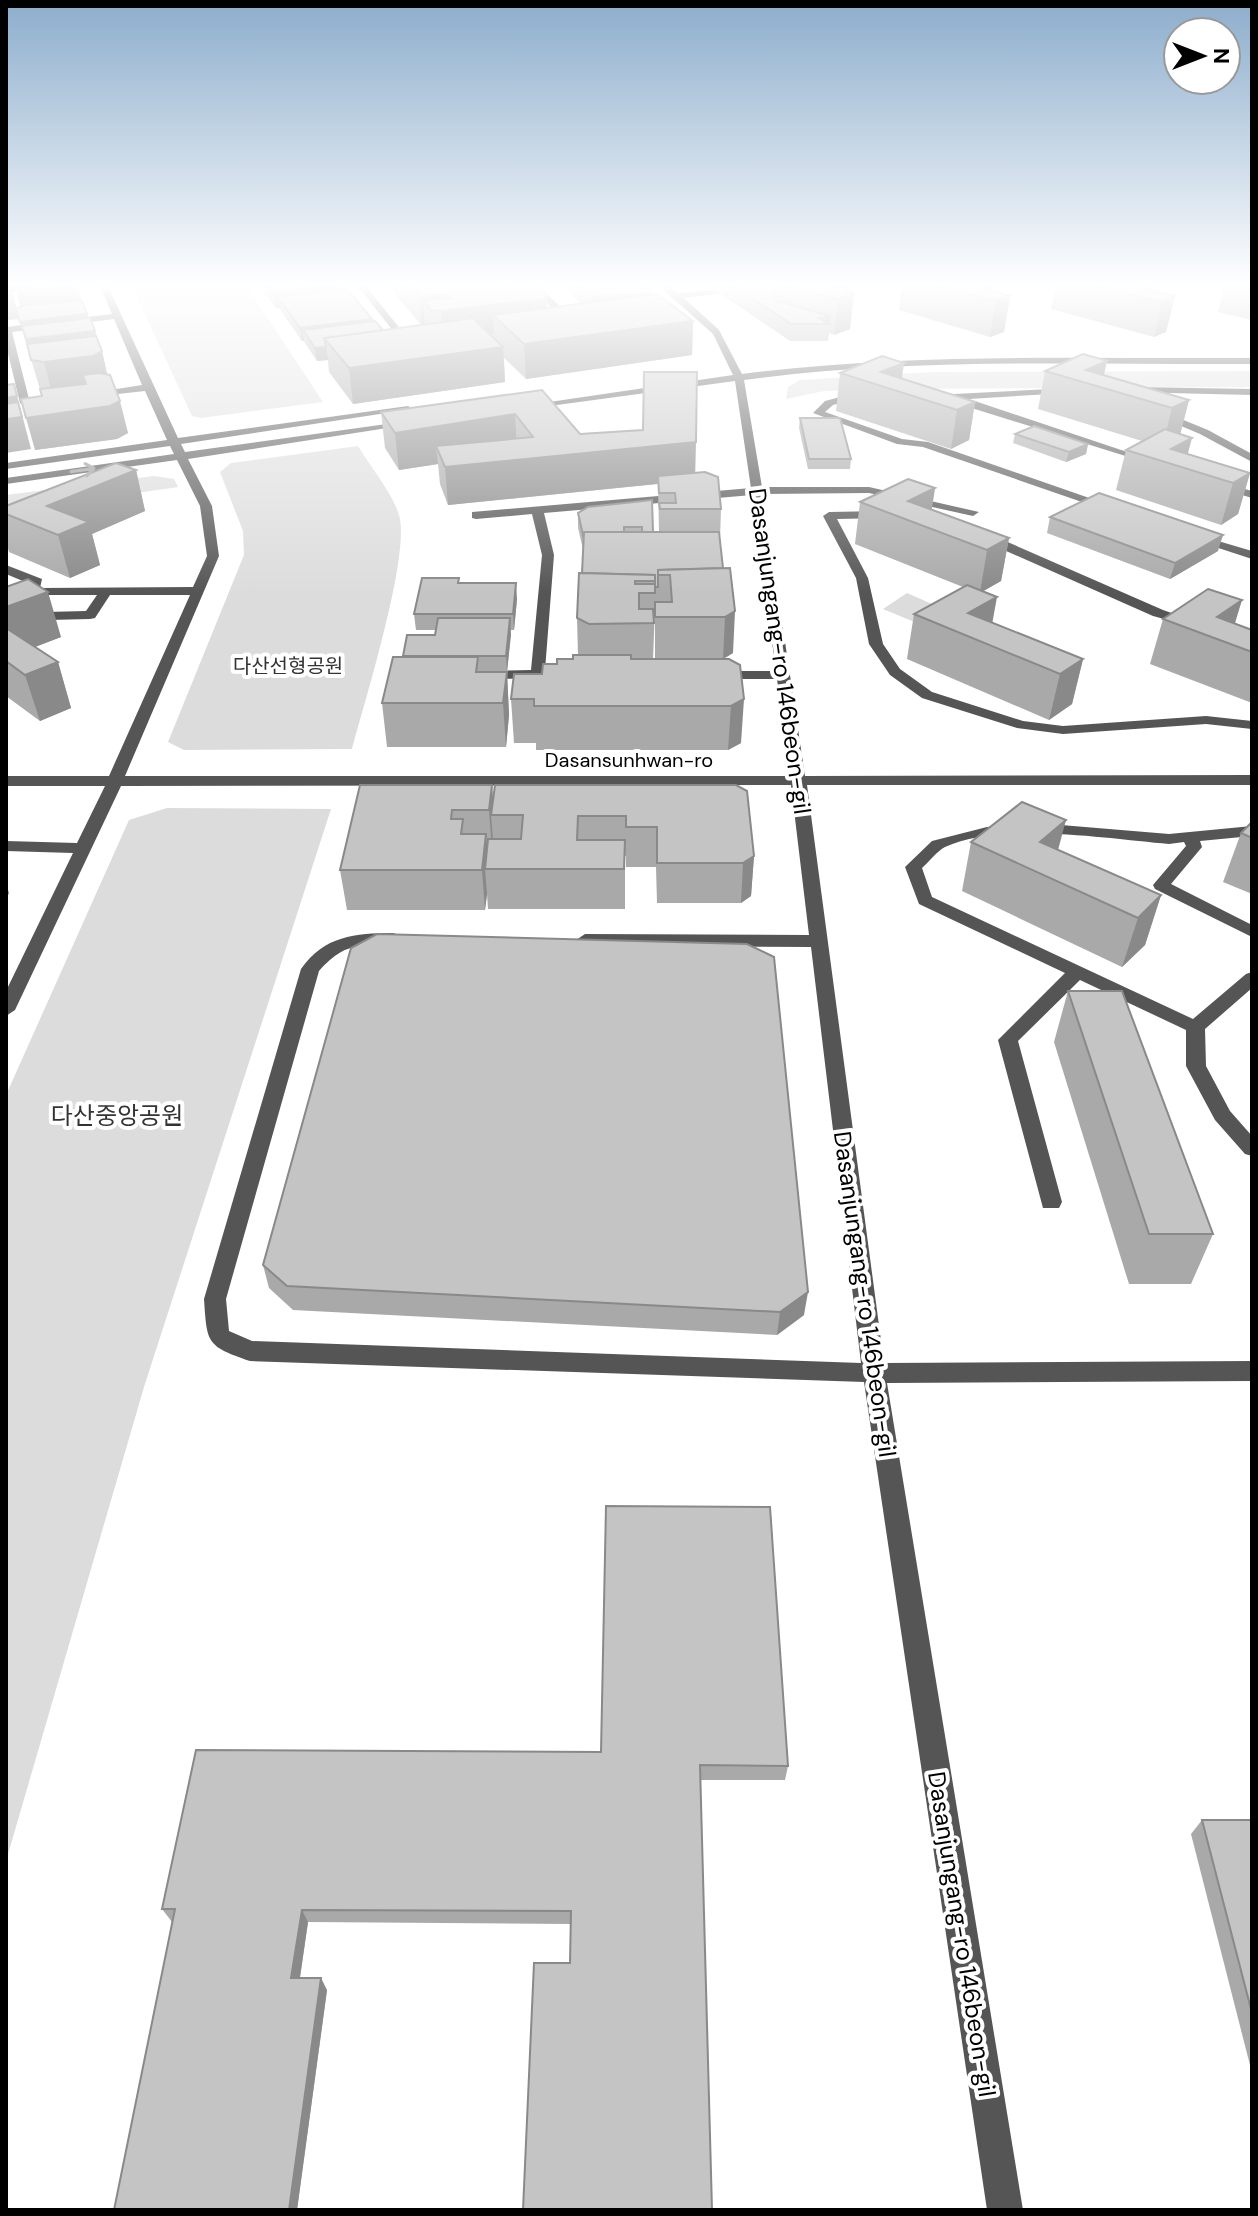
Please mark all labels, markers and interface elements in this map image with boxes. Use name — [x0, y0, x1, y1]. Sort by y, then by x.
north arrow — [1162, 16, 1242, 96]
text: N — [1207, 48, 1236, 64]
one-way arrow — [70, 462, 95, 477]
street label: Dasanjungang-ro 146beon-gil — [742, 486, 818, 816]
park label: 다산선형공원 — [233, 653, 343, 679]
street label: Dasansunhwan-ro — [545, 747, 713, 773]
park label: 다산중앙공원 — [51, 1100, 183, 1131]
street label: Dasanjungang-ro 146beon-gil — [827, 1129, 903, 1459]
street label: Dasanjungang-ro 146beon-gil — [921, 1769, 1003, 2099]

